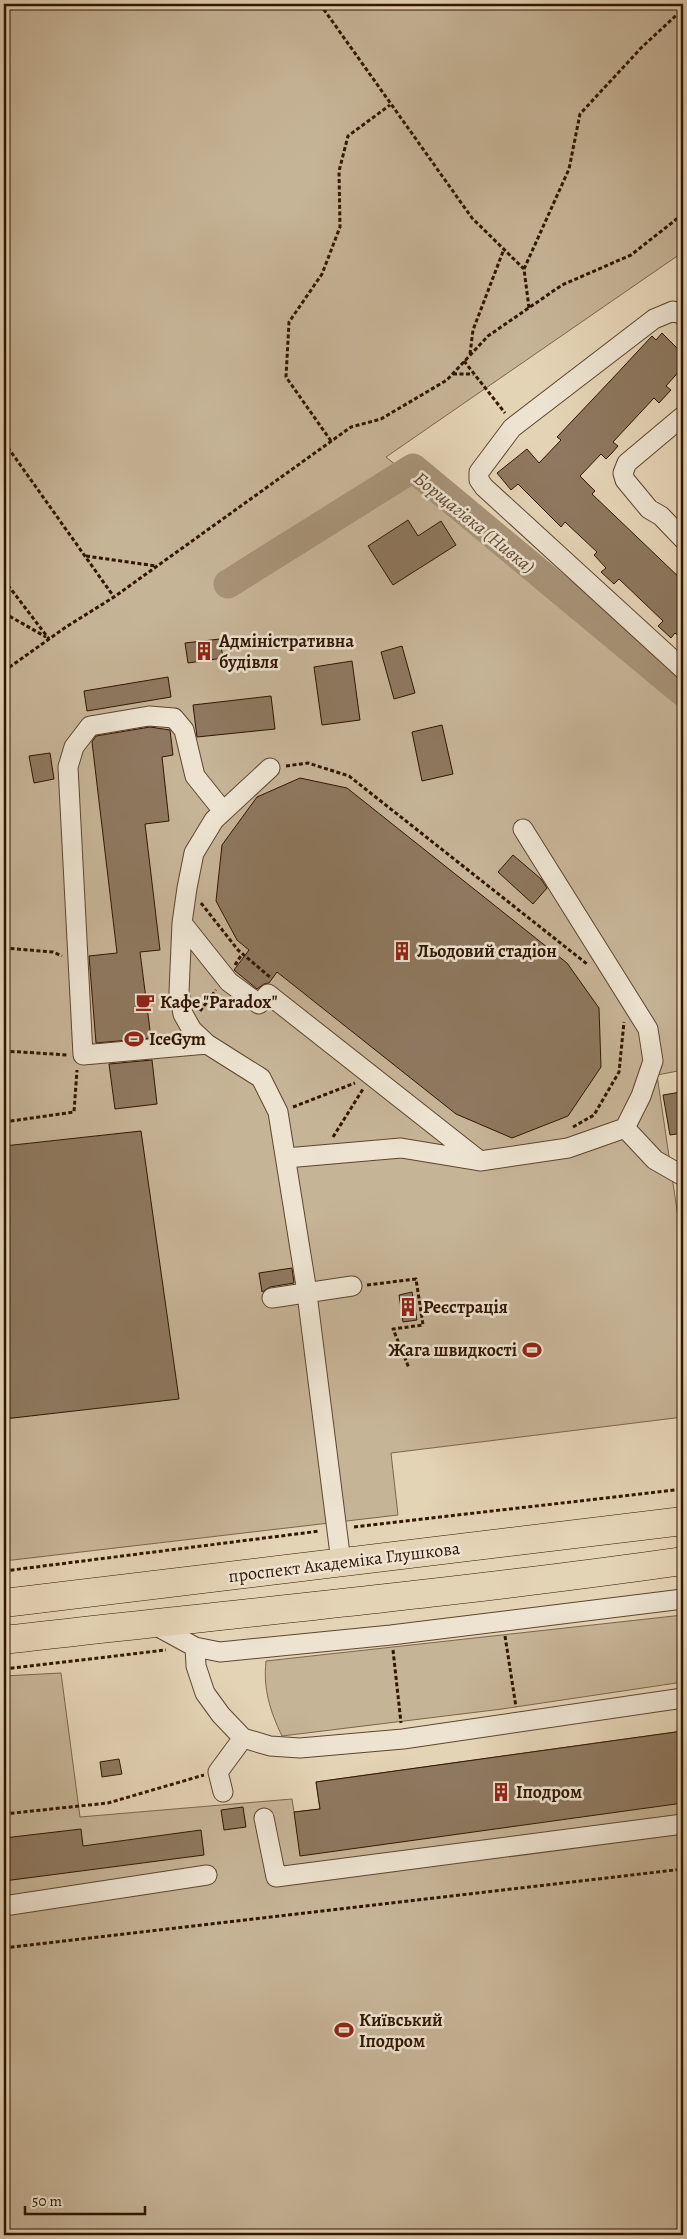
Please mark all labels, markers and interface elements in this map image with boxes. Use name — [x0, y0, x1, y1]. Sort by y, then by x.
water label: Борщагівка (Нивка) — [408, 466, 541, 580]
place label: Адміністративна будівля — [218, 629, 354, 674]
building icon: Адміністративна будівля — [193, 640, 215, 662]
place label: Льодовий стадіон — [417, 939, 557, 963]
building icon: Льодовий стадіон — [391, 940, 413, 962]
place label: Кафе "Paradox" — [160, 990, 278, 1014]
cafe icon: Кафе "Paradox" — [134, 991, 156, 1013]
place label: IceGym — [149, 1027, 206, 1051]
sports icon: IceGym — [123, 1028, 145, 1050]
place label: Реєстрація — [423, 1295, 508, 1319]
building icon: Реєстрація — [397, 1296, 419, 1318]
place label: Жага швидкості — [388, 1338, 517, 1362]
sports icon: Жага швидкості — [521, 1339, 543, 1361]
street label: проспект Академіка Глушкова — [227, 1536, 462, 1588]
place label: Іподром — [516, 1780, 582, 1804]
building icon: Іподром — [490, 1781, 512, 1803]
place label: Київський Іподром — [359, 2008, 443, 2053]
sports icon: Київський Іподром — [333, 2019, 355, 2041]
scale bar — [25, 2184, 145, 2216]
text: 50 m — [32, 2191, 62, 2211]

